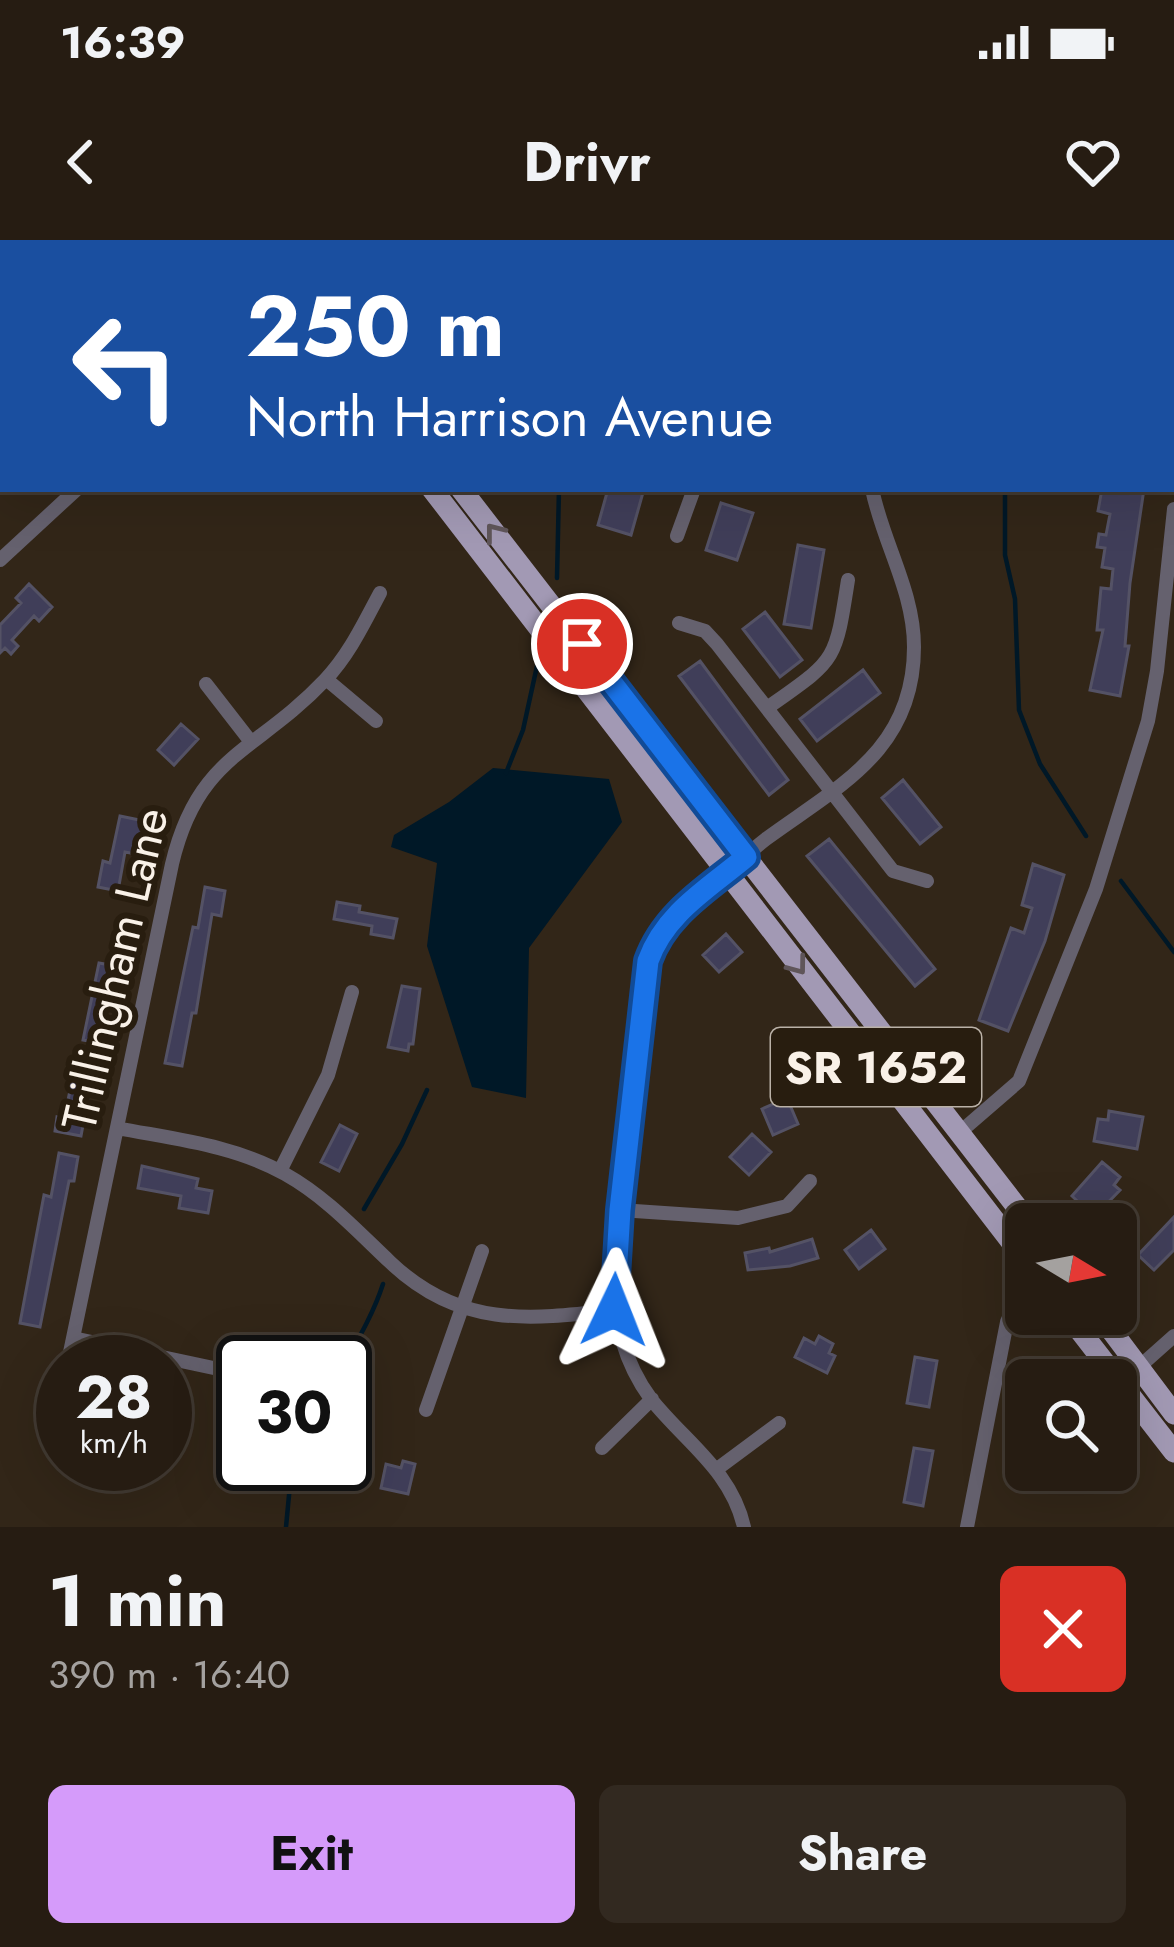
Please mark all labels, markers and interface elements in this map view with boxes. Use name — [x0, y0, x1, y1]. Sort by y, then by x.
text: 16:39 — [60, 10, 186, 75]
text: Drivr — [523, 123, 651, 201]
icon: back — [48, 129, 114, 195]
icon: heart — [1060, 129, 1126, 195]
text: 250 m — [246, 266, 505, 388]
icon: left — [48, 288, 204, 444]
text: North Harrison Avenue — [246, 378, 773, 456]
one-way arrow — [487, 523, 508, 545]
pin — [531, 593, 633, 695]
icon: arrive — [549, 611, 615, 677]
street label: Trillingham Lane — [44, 801, 186, 1137]
one-way arrow — [784, 952, 805, 974]
road number: SR 1652 — [771, 1028, 981, 1106]
north arrow — [1005, 1203, 1137, 1335]
map controls — [1005, 1203, 1137, 1491]
position arrow — [551, 1247, 677, 1373]
speed limit sign: 30 — [216, 1335, 372, 1491]
text: 28 — [76, 1354, 152, 1441]
button: search — [1005, 1359, 1137, 1491]
text: km/h — [80, 1421, 148, 1464]
text: 1 min — [48, 1549, 227, 1653]
button: close — [1000, 1566, 1126, 1692]
text: 390 m · 16:40 — [48, 1646, 290, 1703]
button: Exit — [48, 1785, 575, 1923]
button: Share — [599, 1785, 1126, 1923]

